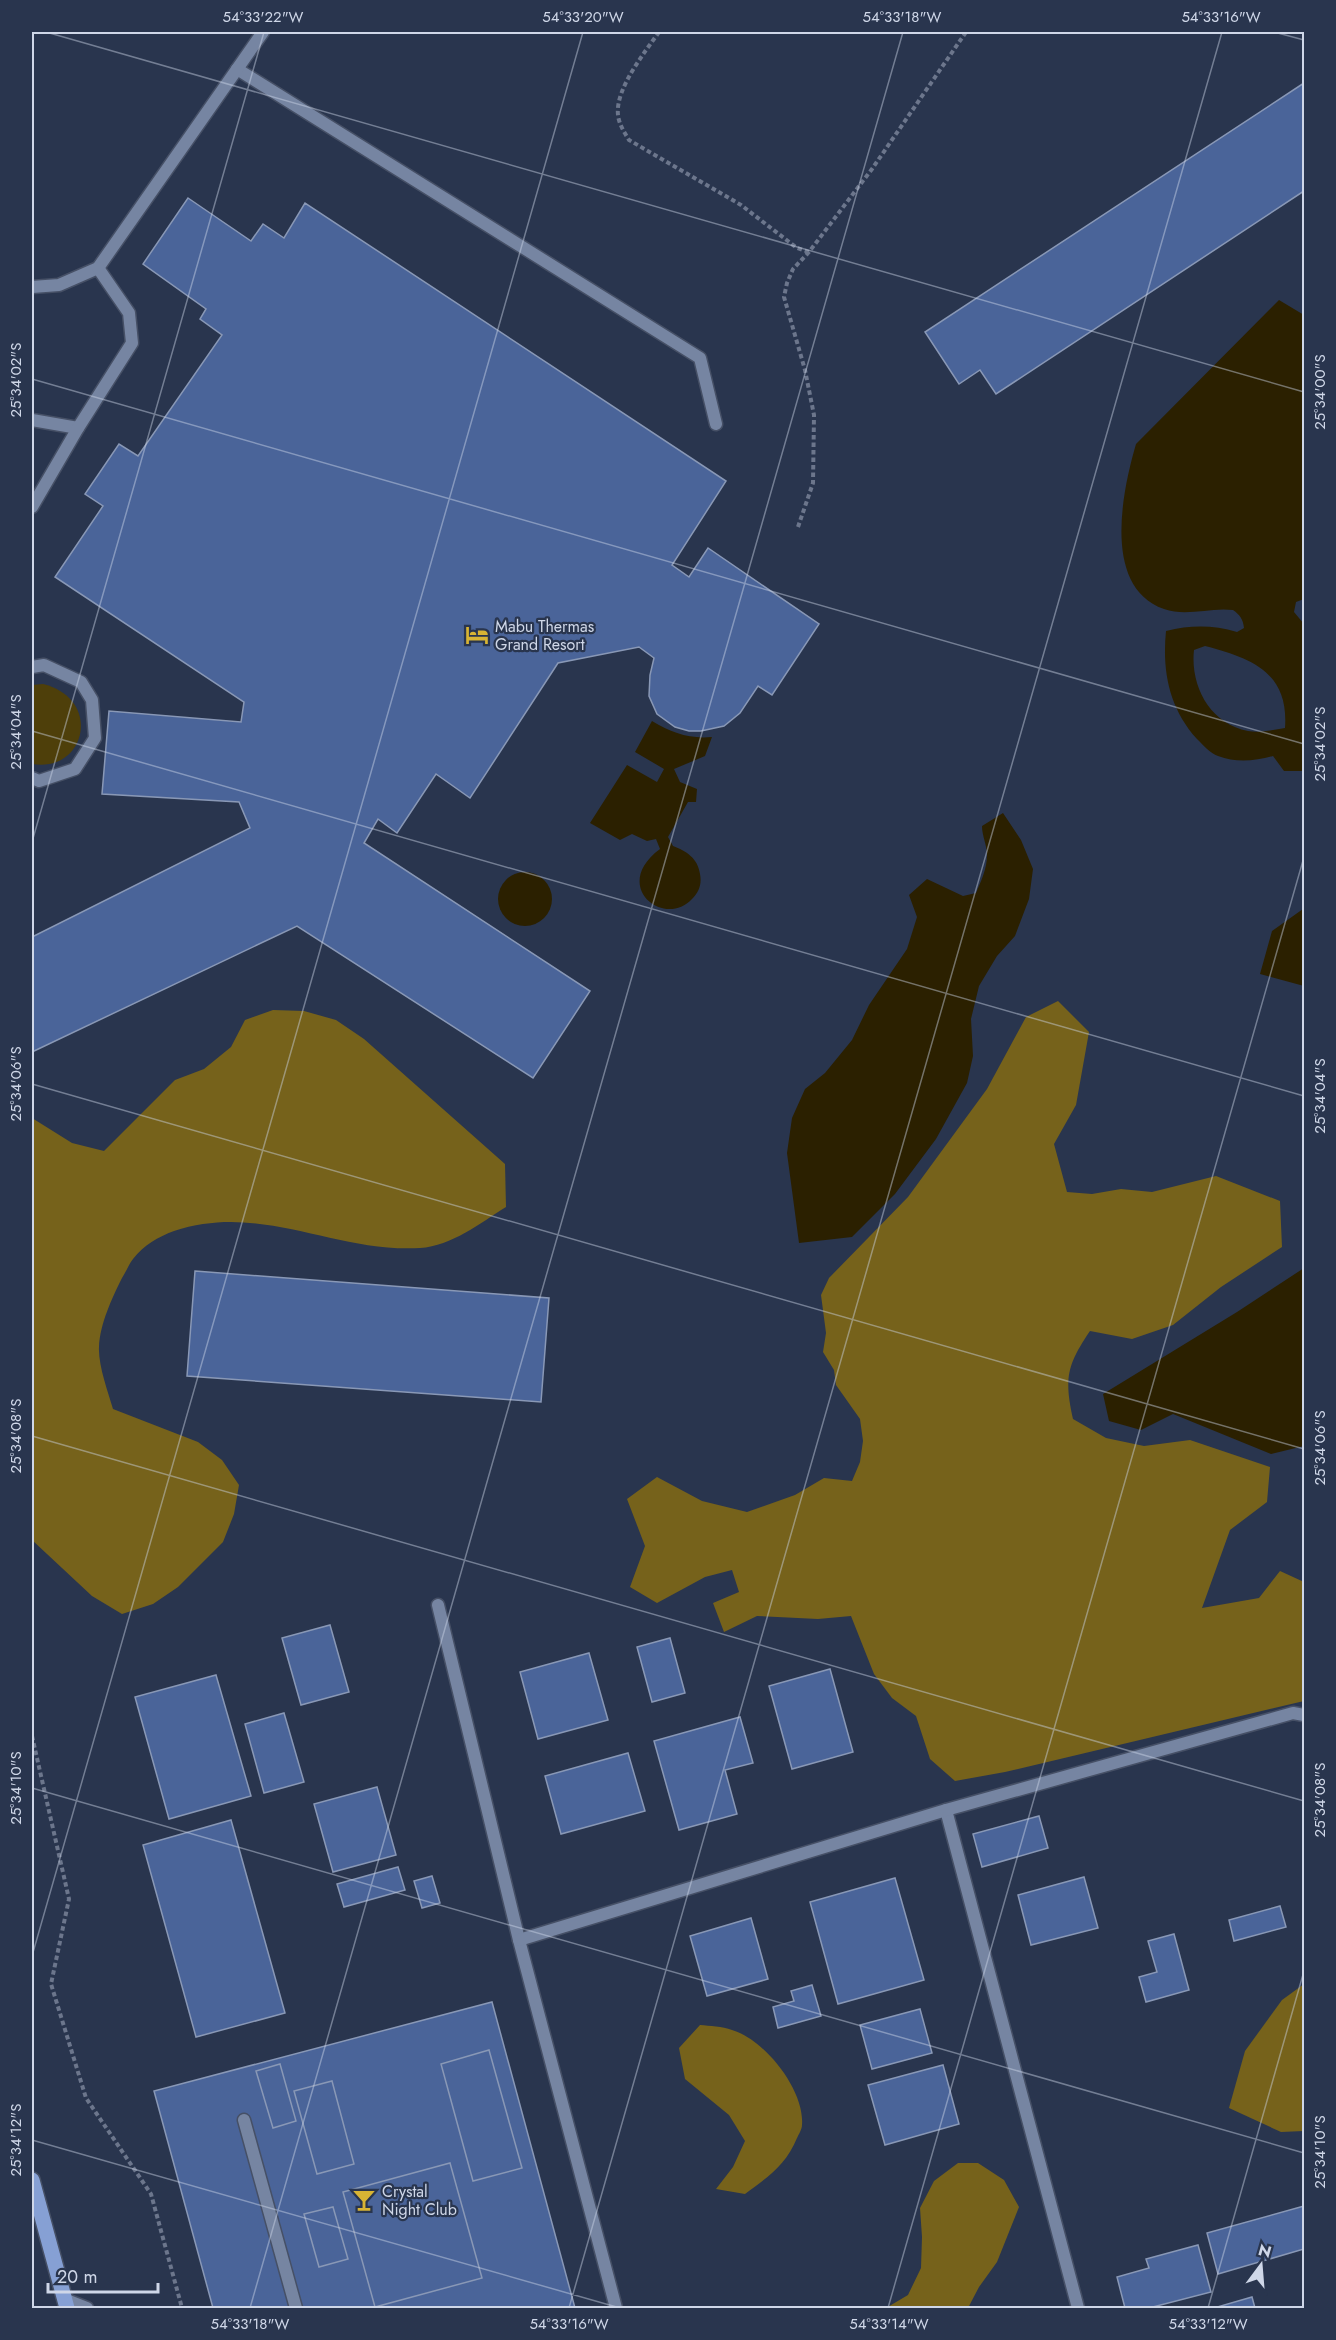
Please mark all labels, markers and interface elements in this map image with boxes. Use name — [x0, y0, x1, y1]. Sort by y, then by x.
text: 54°33'22"W — [223, 6, 304, 28]
text: 54°33'20"W — [542, 6, 624, 28]
text: 54°33'18"W — [863, 6, 942, 28]
text: 54°33'16"W — [1181, 6, 1261, 28]
text: 25°34'02"S — [5, 342, 27, 418]
text: 25°34'00"S — [1309, 354, 1331, 430]
place label: Mabu Thermas Grand Resort — [495, 615, 594, 656]
hotel icon: Mabu Thermas Grand Resort — [464, 622, 490, 648]
text: 25°34'04"S — [5, 694, 27, 770]
text: 25°34'02"S — [1309, 706, 1331, 782]
text: 25°34'06"S — [5, 1046, 27, 1122]
text: 25°34'04"S — [1309, 1058, 1331, 1134]
text: 25°34'08"S — [5, 1399, 27, 1473]
text: 25°34'06"S — [1309, 1410, 1331, 1486]
text: 25°34'10"S — [5, 1751, 27, 1825]
text: 25°34'08"S — [1309, 1763, 1331, 1837]
text: 25°34'12"S — [5, 2104, 27, 2176]
text: 25°34'10"S — [1309, 2115, 1331, 2189]
place label: Crystal Night Club — [382, 2180, 457, 2221]
bar icon: Crystal Night Club — [351, 2187, 377, 2213]
north arrow — [1231, 2235, 1291, 2295]
text: N — [1256, 2238, 1274, 2264]
scale bar — [48, 2256, 158, 2294]
text: 20 m — [57, 2264, 97, 2290]
text: 54°33'18"W — [211, 2313, 290, 2335]
text: 54°33'16"W — [529, 2313, 609, 2335]
text: 54°33'14"W — [849, 2313, 929, 2335]
text: 54°33'12"W — [1168, 2313, 1248, 2335]

